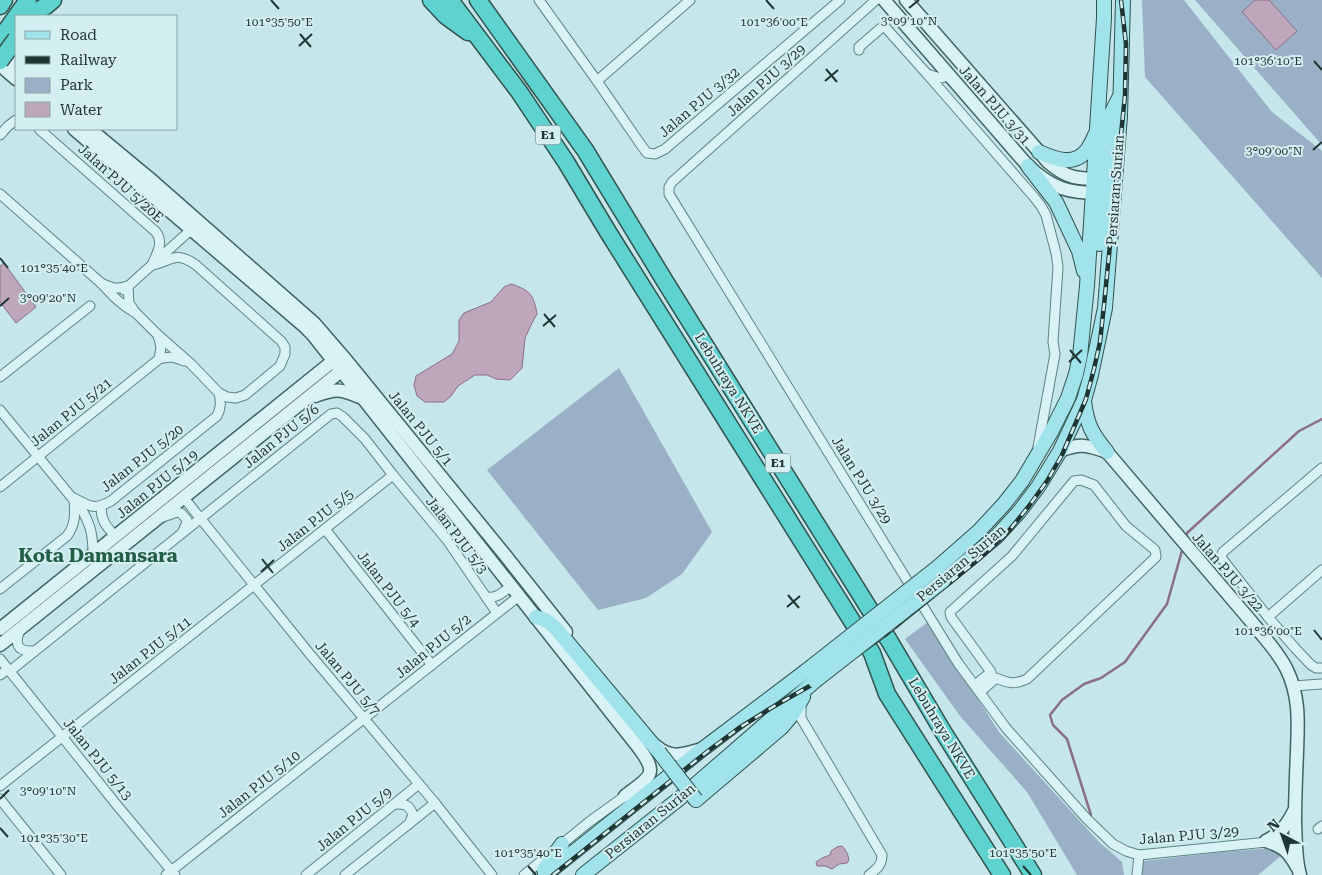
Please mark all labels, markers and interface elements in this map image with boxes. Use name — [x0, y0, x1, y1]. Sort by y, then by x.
text: 3°09'10"N — [881, 14, 938, 28]
legend — [15, 15, 178, 130]
text: 101°35'50"E — [245, 15, 313, 29]
text: 101°36'00"E — [740, 15, 808, 29]
text: Road — [60, 26, 97, 44]
street label: Jalan PJU 3/29 — [723, 40, 809, 119]
text: Railway — [60, 51, 117, 69]
text: 101°36'10"E — [1234, 54, 1302, 68]
street label: Jalan PJU 3/31 — [956, 62, 1034, 148]
street label: Jalan PJU 3/32 — [656, 64, 743, 140]
text: Park — [60, 76, 94, 94]
text: Water — [60, 101, 102, 119]
road number: E1 — [536, 126, 560, 144]
street label: Persiaran Surian — [1103, 134, 1127, 246]
street label: Jalan PJU 5/20E — [75, 141, 167, 225]
text: 3°09'00"N — [1246, 144, 1303, 158]
text: 101°35'40"E — [20, 261, 88, 275]
text: 3°09'20"N — [20, 291, 77, 305]
street label: Lebuhraya NKVE — [692, 330, 766, 436]
street label: Jalan PJU 5/21 — [27, 374, 115, 450]
street label: Jalan PJU 5/1 — [386, 387, 456, 469]
street label: Jalan PJU 5/6 — [240, 401, 322, 471]
street label: Jalan PJU 5/20 — [98, 421, 186, 495]
street label: Jalan PJU 3/29 — [829, 433, 895, 527]
street label: Jalan PJU 5/19 — [113, 446, 201, 522]
road number: E1 — [766, 453, 790, 472]
street label: Jalan PJU 5/5 — [274, 485, 356, 555]
street label: Jalan PJU 5/3 — [423, 493, 491, 577]
street label: Persiaran Surian — [913, 521, 1009, 605]
street label: Jalan PJU 3/22 — [1189, 529, 1267, 615]
district label: Kota Damansara — [18, 544, 178, 567]
street label: Jalan PJU 5/4 — [354, 548, 424, 630]
street label: Jalan PJU 5/2 — [392, 611, 474, 681]
street label: Jalan PJU 5/11 — [106, 613, 194, 687]
text: 101°36'00"E — [1234, 624, 1302, 638]
street label: Jalan PJU 5/7 — [312, 638, 384, 719]
street label: Lebuhraya NKVE — [905, 674, 979, 782]
street label: Jalan PJU 5/13 — [60, 715, 136, 803]
street label: Jalan PJU 5/10 — [215, 747, 303, 821]
street label: Persiaran Surian — [602, 780, 698, 862]
text: 3°09'10"N — [20, 784, 77, 798]
street label: Jalan PJU 5/9 — [313, 784, 395, 854]
north arrow — [1257, 810, 1307, 860]
text: N — [1264, 815, 1283, 835]
street label: Jalan PJU 3/29 — [1138, 823, 1240, 847]
text: 101°35'30"E — [20, 831, 88, 845]
text: 101°35'40"E — [494, 846, 562, 860]
text: 101°35'50"E — [989, 846, 1057, 860]

